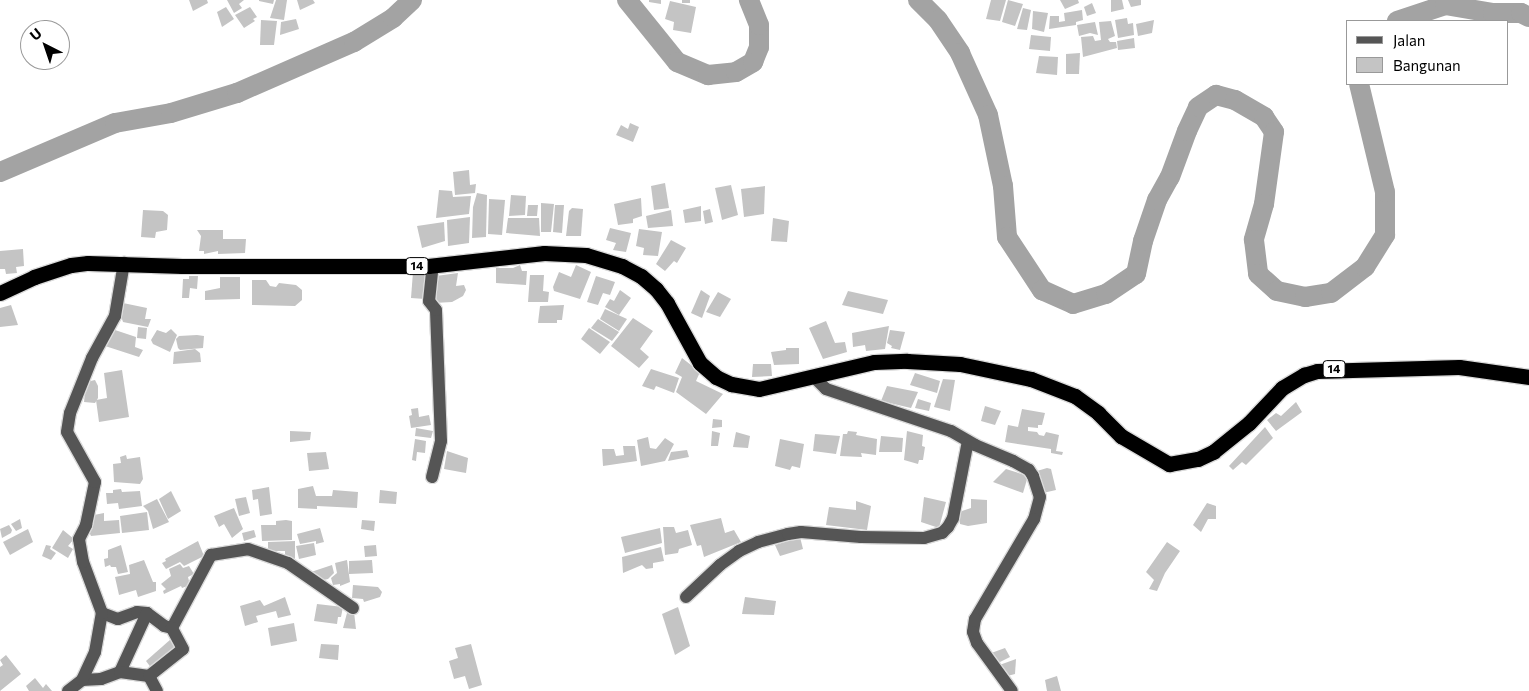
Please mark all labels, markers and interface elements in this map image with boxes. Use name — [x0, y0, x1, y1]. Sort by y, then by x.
north arrow — [20, 20, 70, 70]
legend — [1346, 20, 1509, 85]
text: U — [26, 24, 45, 44]
text: Jalan — [1393, 31, 1425, 49]
text: Bangunan — [1393, 56, 1461, 74]
road number: 14 — [404, 256, 430, 276]
road number: 14 — [1322, 359, 1346, 378]

